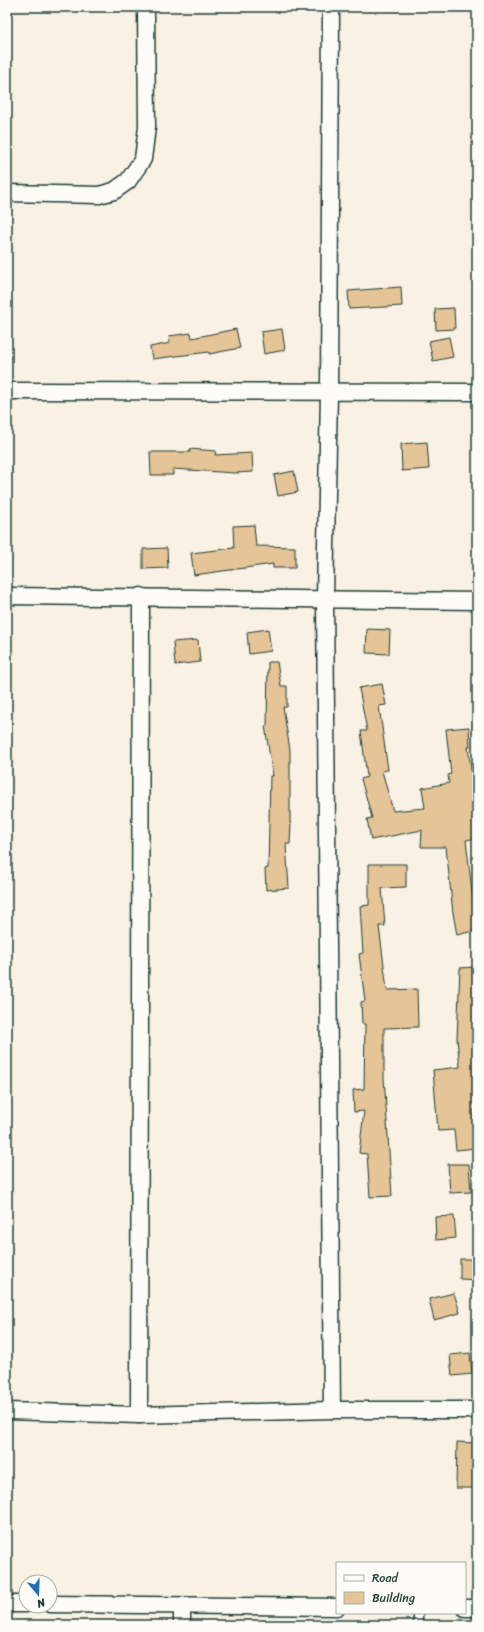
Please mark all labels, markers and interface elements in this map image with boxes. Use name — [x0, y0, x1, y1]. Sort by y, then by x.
legend — [336, 1562, 466, 1614]
text: Road — [372, 1567, 399, 1589]
north arrow — [18, 1574, 58, 1614]
text: Building — [372, 1587, 415, 1609]
text: N — [34, 1592, 49, 1613]

